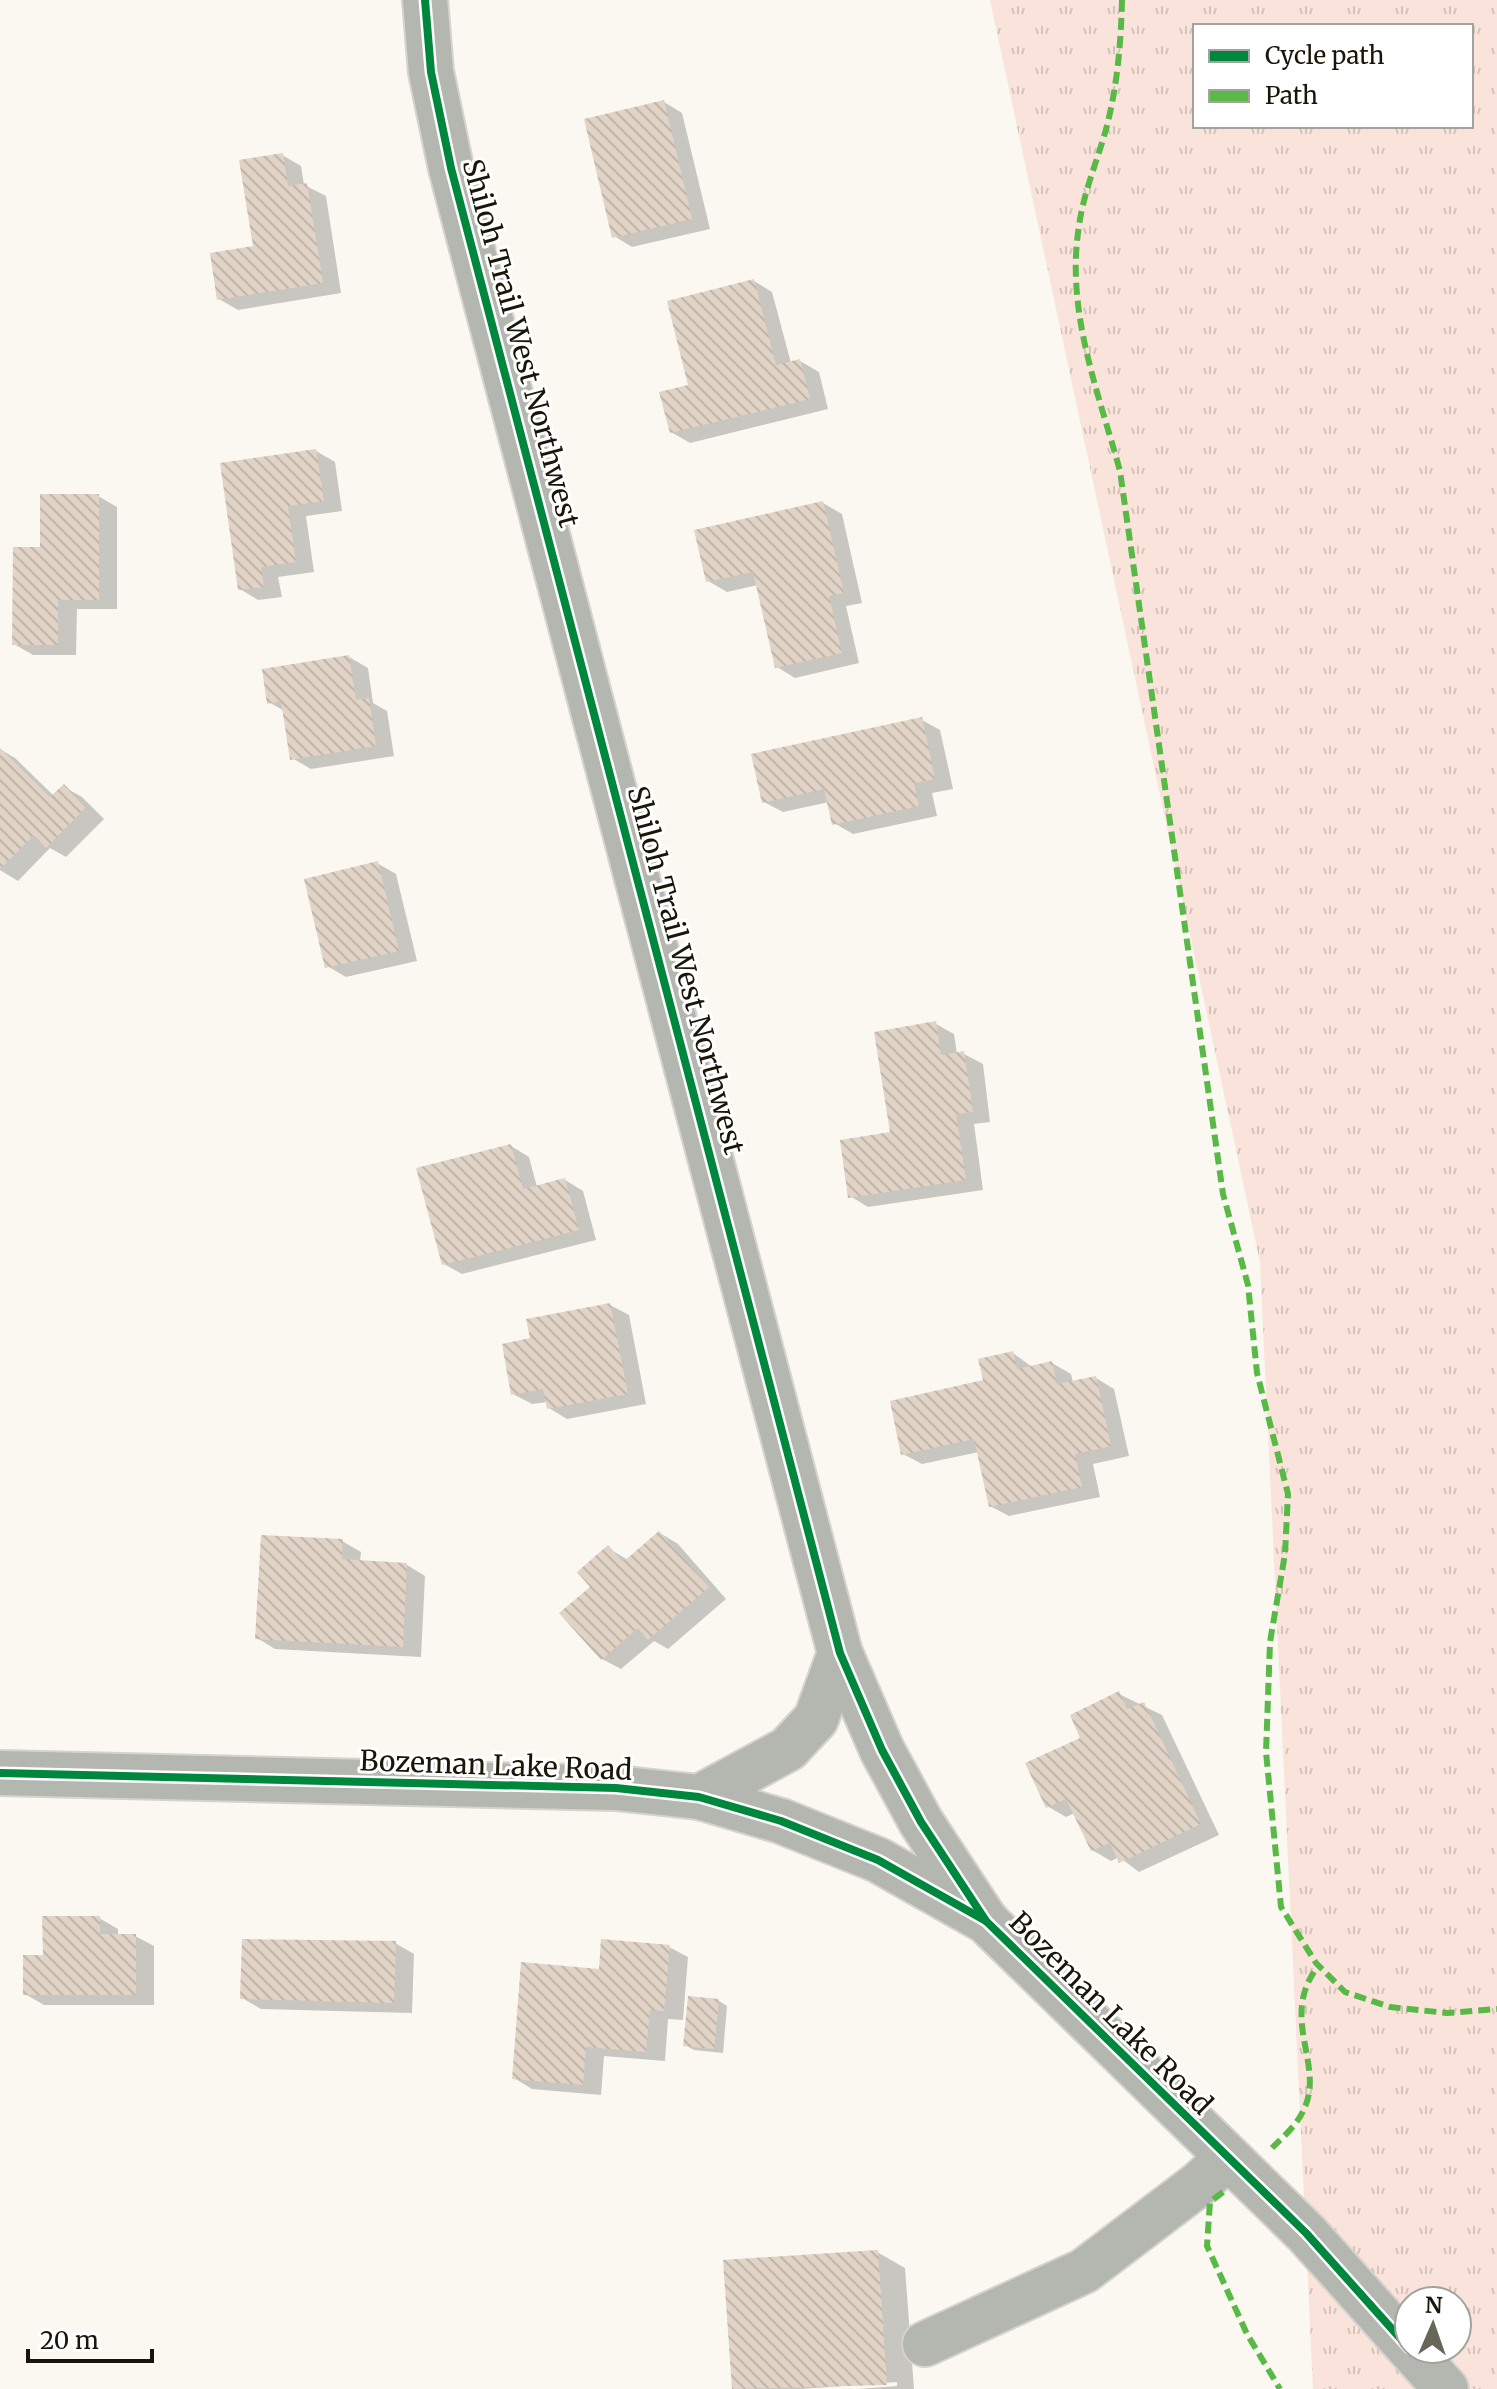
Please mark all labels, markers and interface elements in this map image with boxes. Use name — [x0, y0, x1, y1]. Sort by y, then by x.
legend — [1193, 24, 1473, 128]
text: Cycle path — [1265, 40, 1384, 71]
text: Path — [1265, 80, 1318, 111]
street label: Shiloh Trail West Northwest — [454, 155, 588, 531]
street label: Shiloh Trail West Northwest — [619, 782, 753, 1158]
street label: Bozeman Lake Road — [359, 1742, 633, 1788]
street label: Bozeman Lake Road — [1002, 1904, 1220, 2122]
north arrow — [1393, 2285, 1473, 2365]
text: N — [1425, 2291, 1443, 2319]
scale bar — [28, 2313, 152, 2363]
text: 20 m — [40, 2325, 99, 2356]

